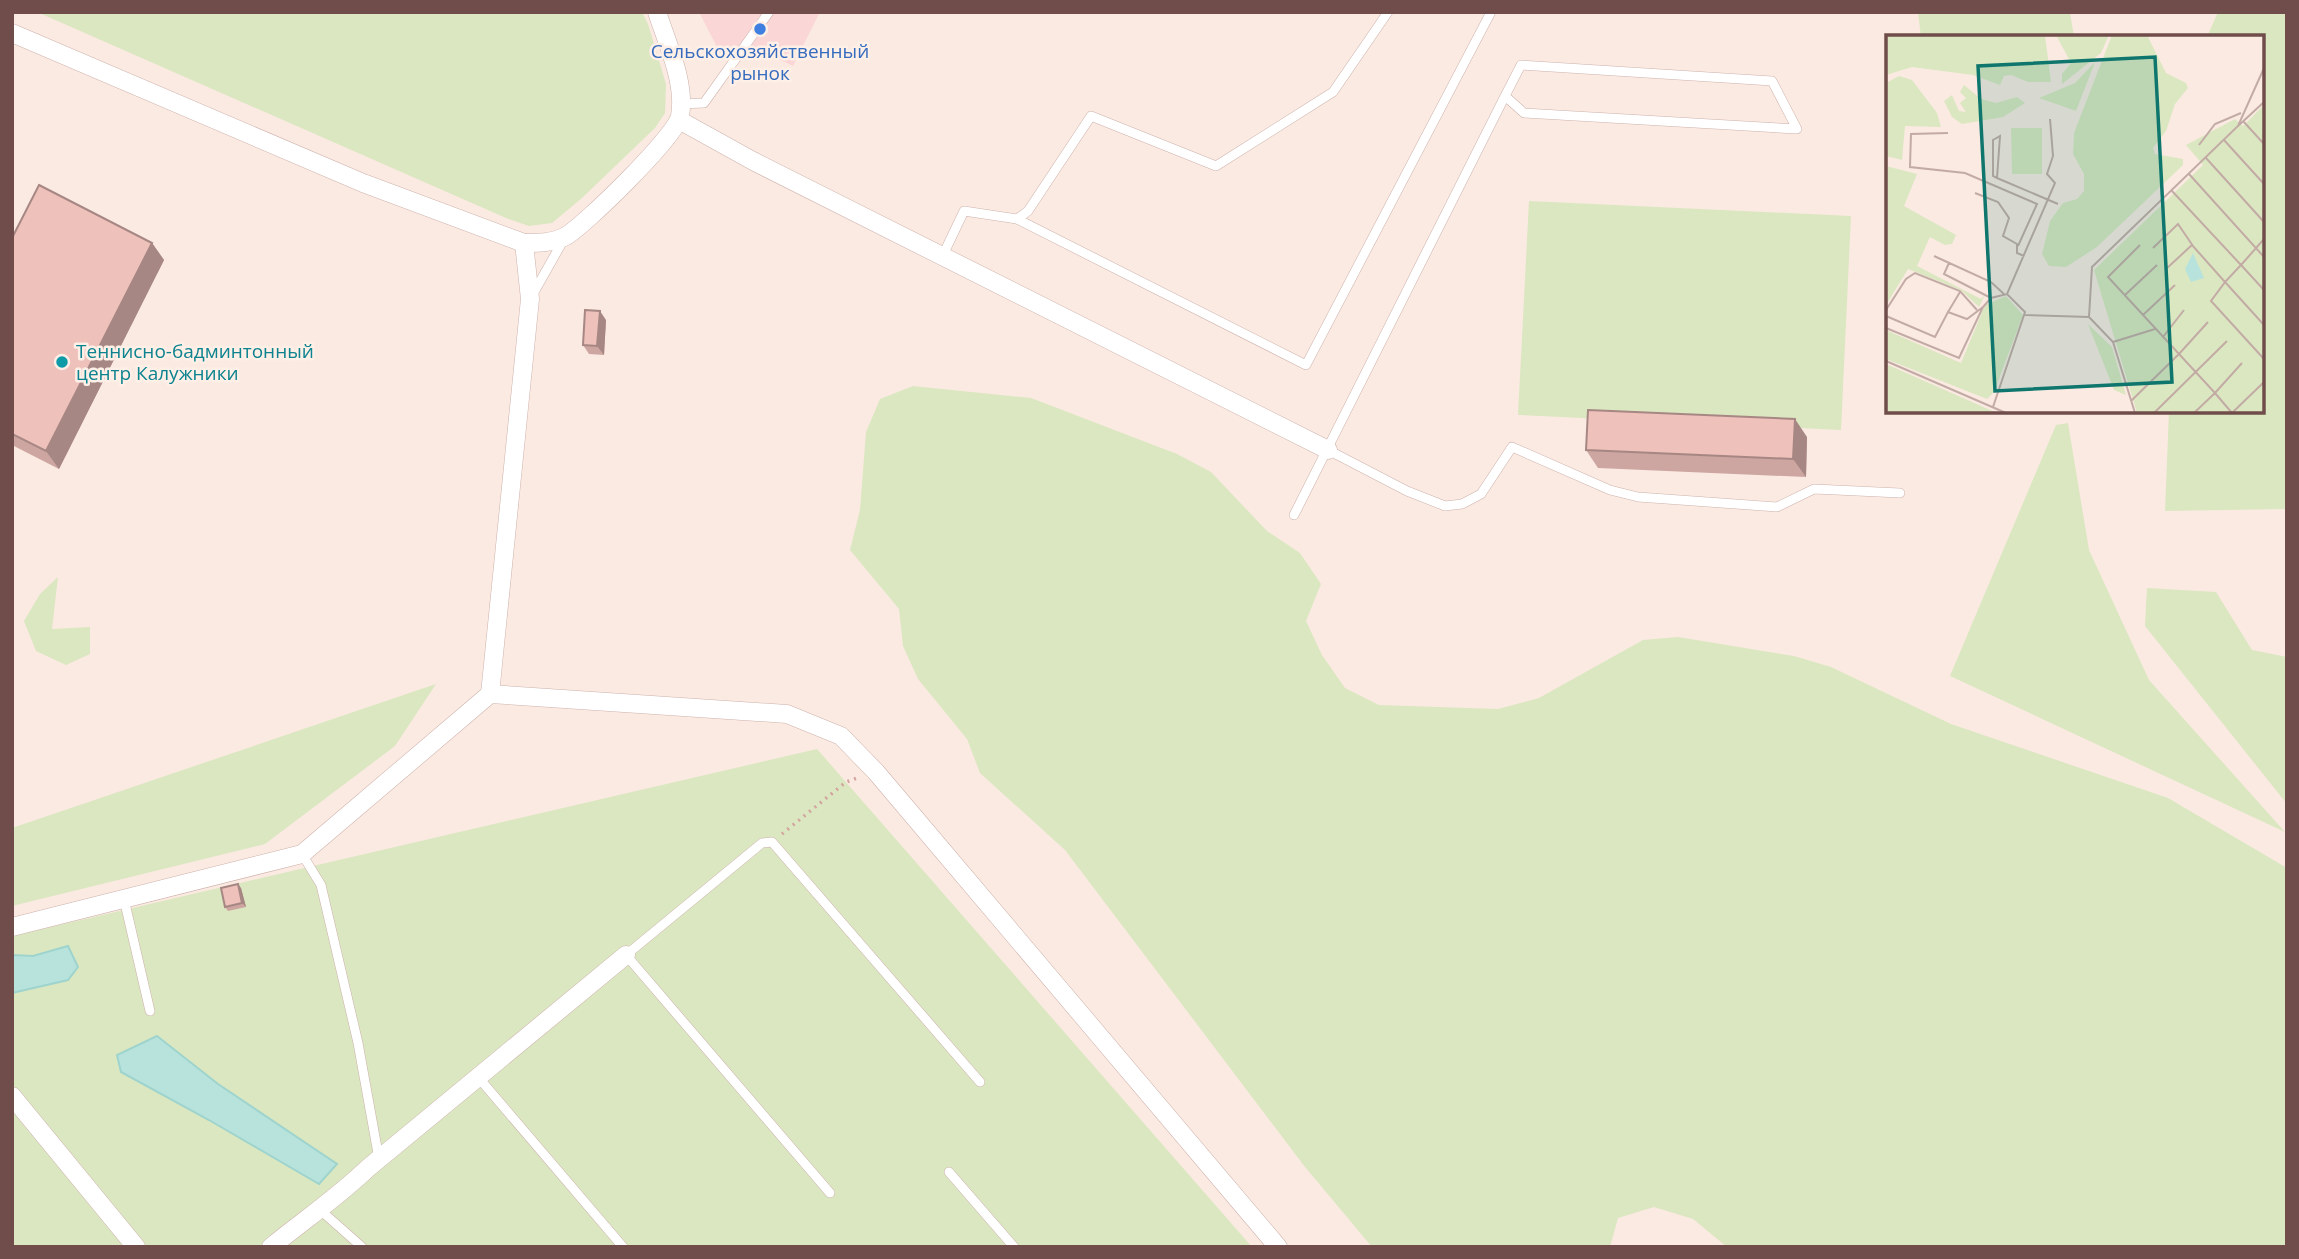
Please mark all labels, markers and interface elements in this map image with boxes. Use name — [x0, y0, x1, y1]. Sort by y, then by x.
marker: Сельскохозяйственный рынок — [752, 21, 768, 37]
inset map — [1886, 35, 2264, 413]
place label: Сельскохозяйственный рынок — [651, 38, 869, 86]
place label: Теннисно-бадминтонный центр Калужники — [76, 338, 314, 386]
marker: Теннисно-бадминтонный центр Калужники — [54, 354, 70, 370]

